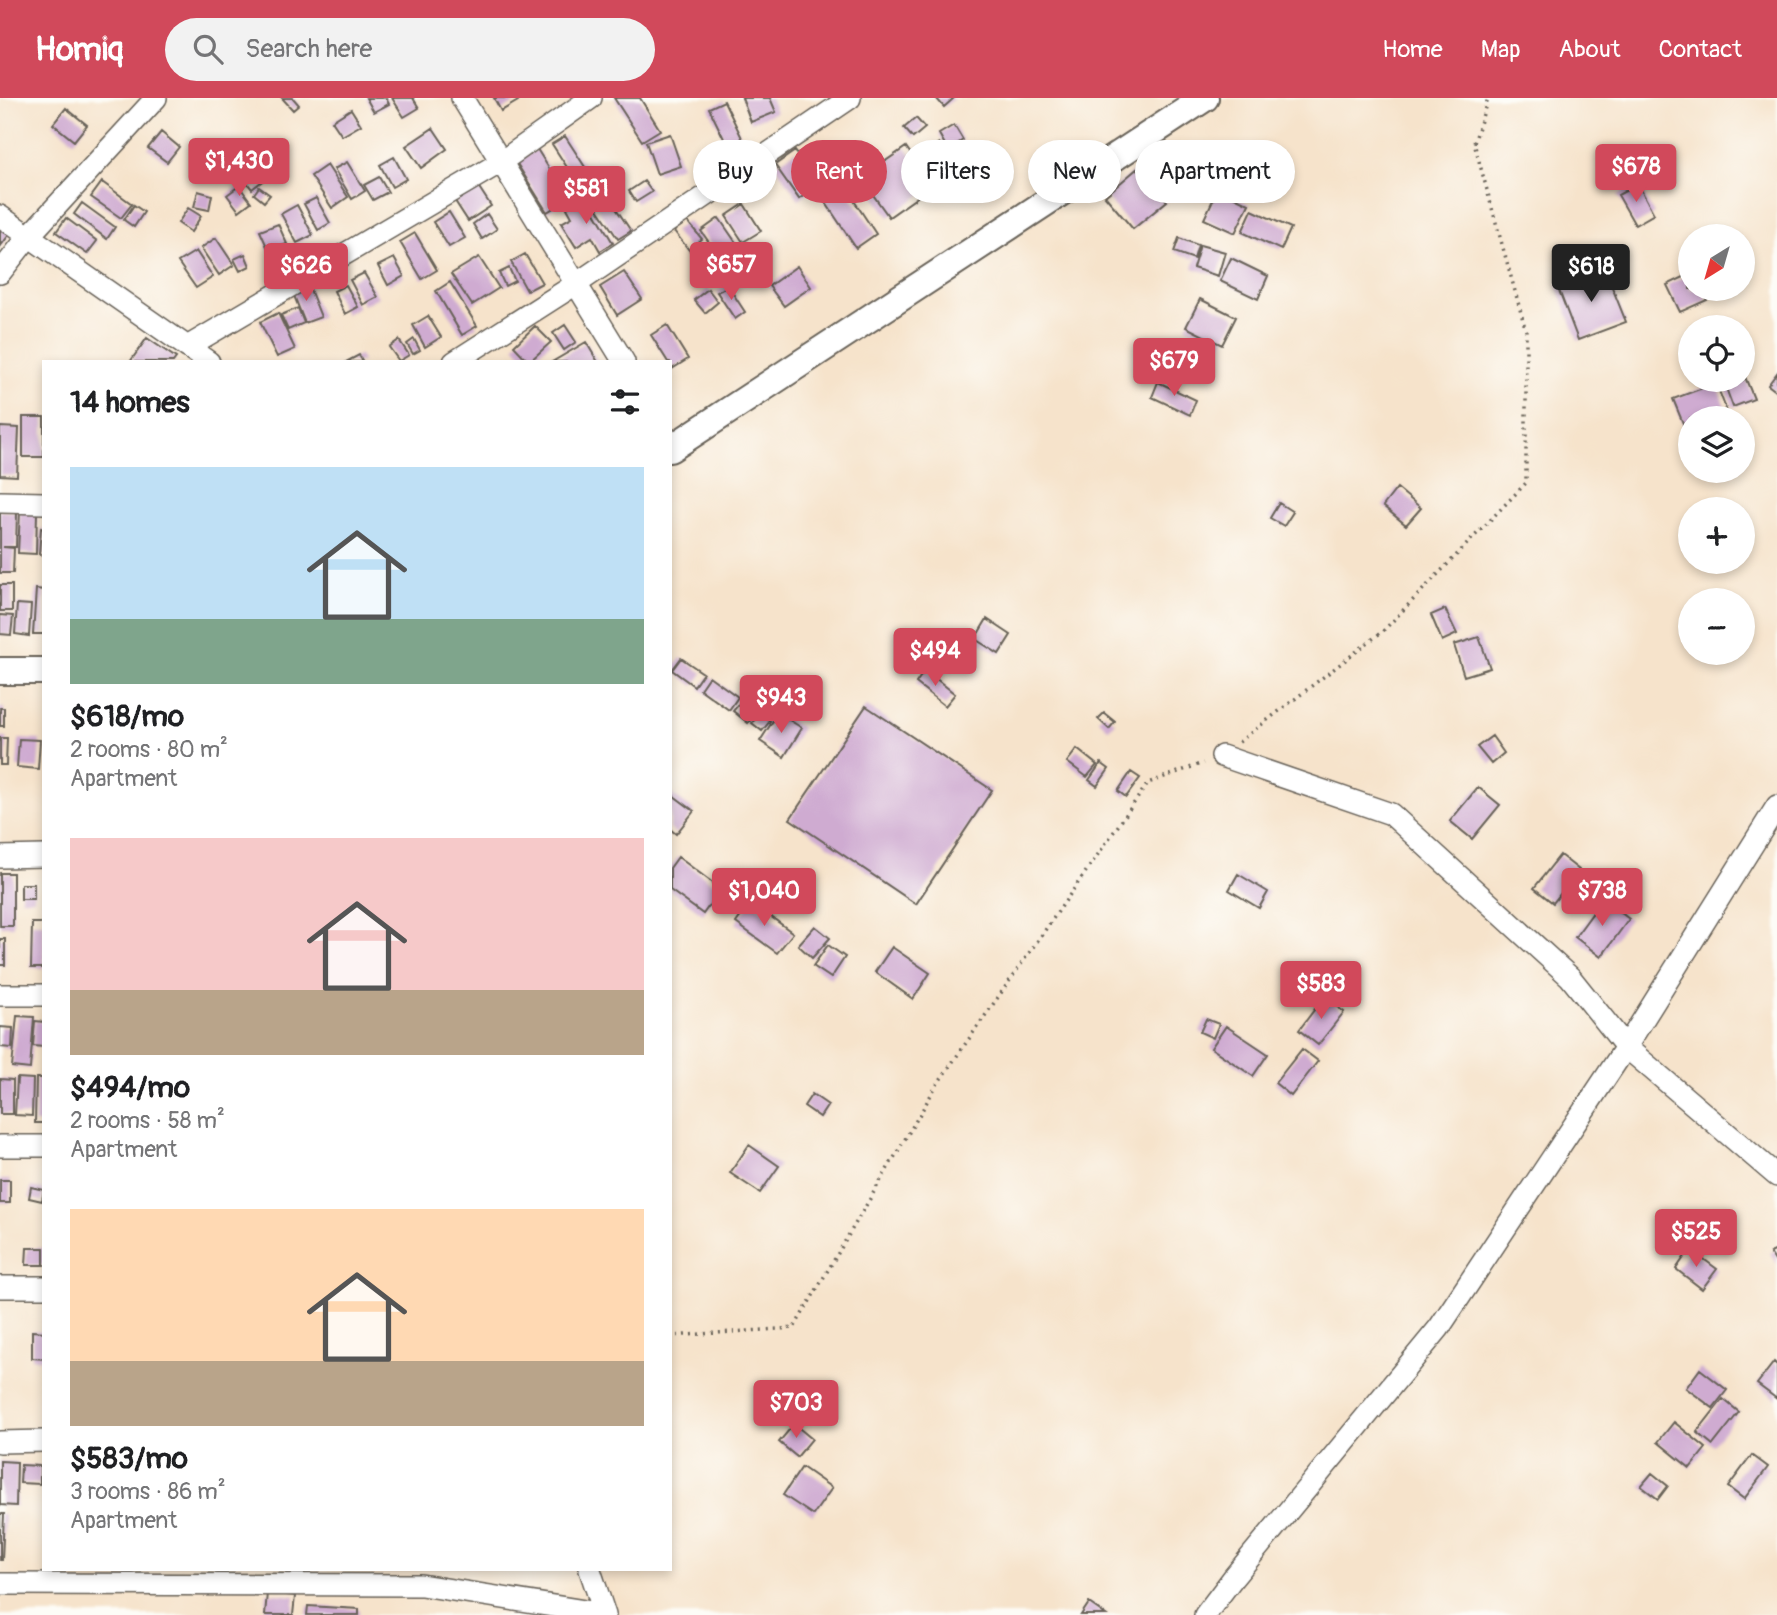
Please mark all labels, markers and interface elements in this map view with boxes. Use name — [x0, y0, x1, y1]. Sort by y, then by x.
search box — [165, 18, 655, 81]
text: Homiq — [35, 29, 123, 70]
icon: search — [189, 30, 227, 68]
text: Search here — [245, 33, 372, 65]
text: Home — [1382, 35, 1443, 64]
text: Map — [1481, 35, 1521, 64]
text: About — [1559, 35, 1621, 64]
text: Contact — [1659, 35, 1742, 64]
pin: $1,430 — [182, 139, 296, 198]
chip: Buy — [693, 140, 777, 203]
chip: Rent — [791, 140, 887, 203]
chip: Filters — [901, 140, 1014, 203]
chip: New — [1028, 140, 1121, 203]
chip: Apartment — [1135, 140, 1295, 203]
pin: $678 — [1595, 144, 1677, 204]
text: $1,430 — [204, 146, 274, 175]
text: $678 — [1611, 152, 1661, 181]
pin: $581 — [545, 166, 627, 226]
text: $581 — [563, 174, 609, 203]
north arrow — [1678, 224, 1755, 301]
map controls — [1678, 224, 1755, 665]
pin: $657 — [690, 242, 772, 302]
pin: $626 — [265, 244, 347, 303]
pin: $618 — [1550, 244, 1632, 304]
text: $657 — [706, 250, 756, 279]
text: $626 — [280, 251, 332, 280]
text: $618 — [1568, 252, 1614, 281]
button: locate — [1678, 315, 1755, 392]
pin: $679 — [1133, 338, 1215, 398]
text: $679 — [1149, 346, 1199, 375]
icon: filters — [606, 383, 644, 421]
text: 14 homes — [70, 384, 190, 421]
button: layers — [1678, 406, 1755, 483]
button: + — [1678, 497, 1755, 574]
icon: home — [294, 512, 420, 638]
button: − — [1678, 588, 1755, 665]
pin: $494 — [894, 628, 976, 688]
text: $494 — [910, 636, 961, 665]
pin: $943 — [740, 676, 822, 735]
text: $943 — [756, 683, 806, 712]
text: $618/mo — [70, 698, 184, 735]
text: 2 rooms · 80 m² — [70, 735, 228, 764]
text: Apartment — [70, 764, 177, 793]
pin: $1,040 — [707, 868, 821, 928]
pin: $738 — [1561, 868, 1643, 928]
text: $1,040 — [728, 876, 800, 905]
text: $738 — [1577, 876, 1627, 905]
icon: home — [294, 883, 420, 1009]
pin: $583 — [1280, 962, 1362, 1021]
text: $583 — [1296, 969, 1346, 998]
text: $494/mo — [70, 1069, 190, 1106]
text: 2 rooms · 58 m² — [70, 1106, 225, 1135]
text: Apartment — [70, 1135, 177, 1164]
pin: $525 — [1655, 1210, 1737, 1269]
text: $525 — [1671, 1217, 1721, 1246]
icon: home — [294, 1254, 420, 1380]
pin: $703 — [755, 1380, 837, 1440]
text: $703 — [769, 1388, 823, 1417]
text: $583/mo — [70, 1440, 188, 1477]
text: 3 rooms · 86 m² — [70, 1477, 226, 1506]
text: Apartment — [70, 1506, 177, 1535]

